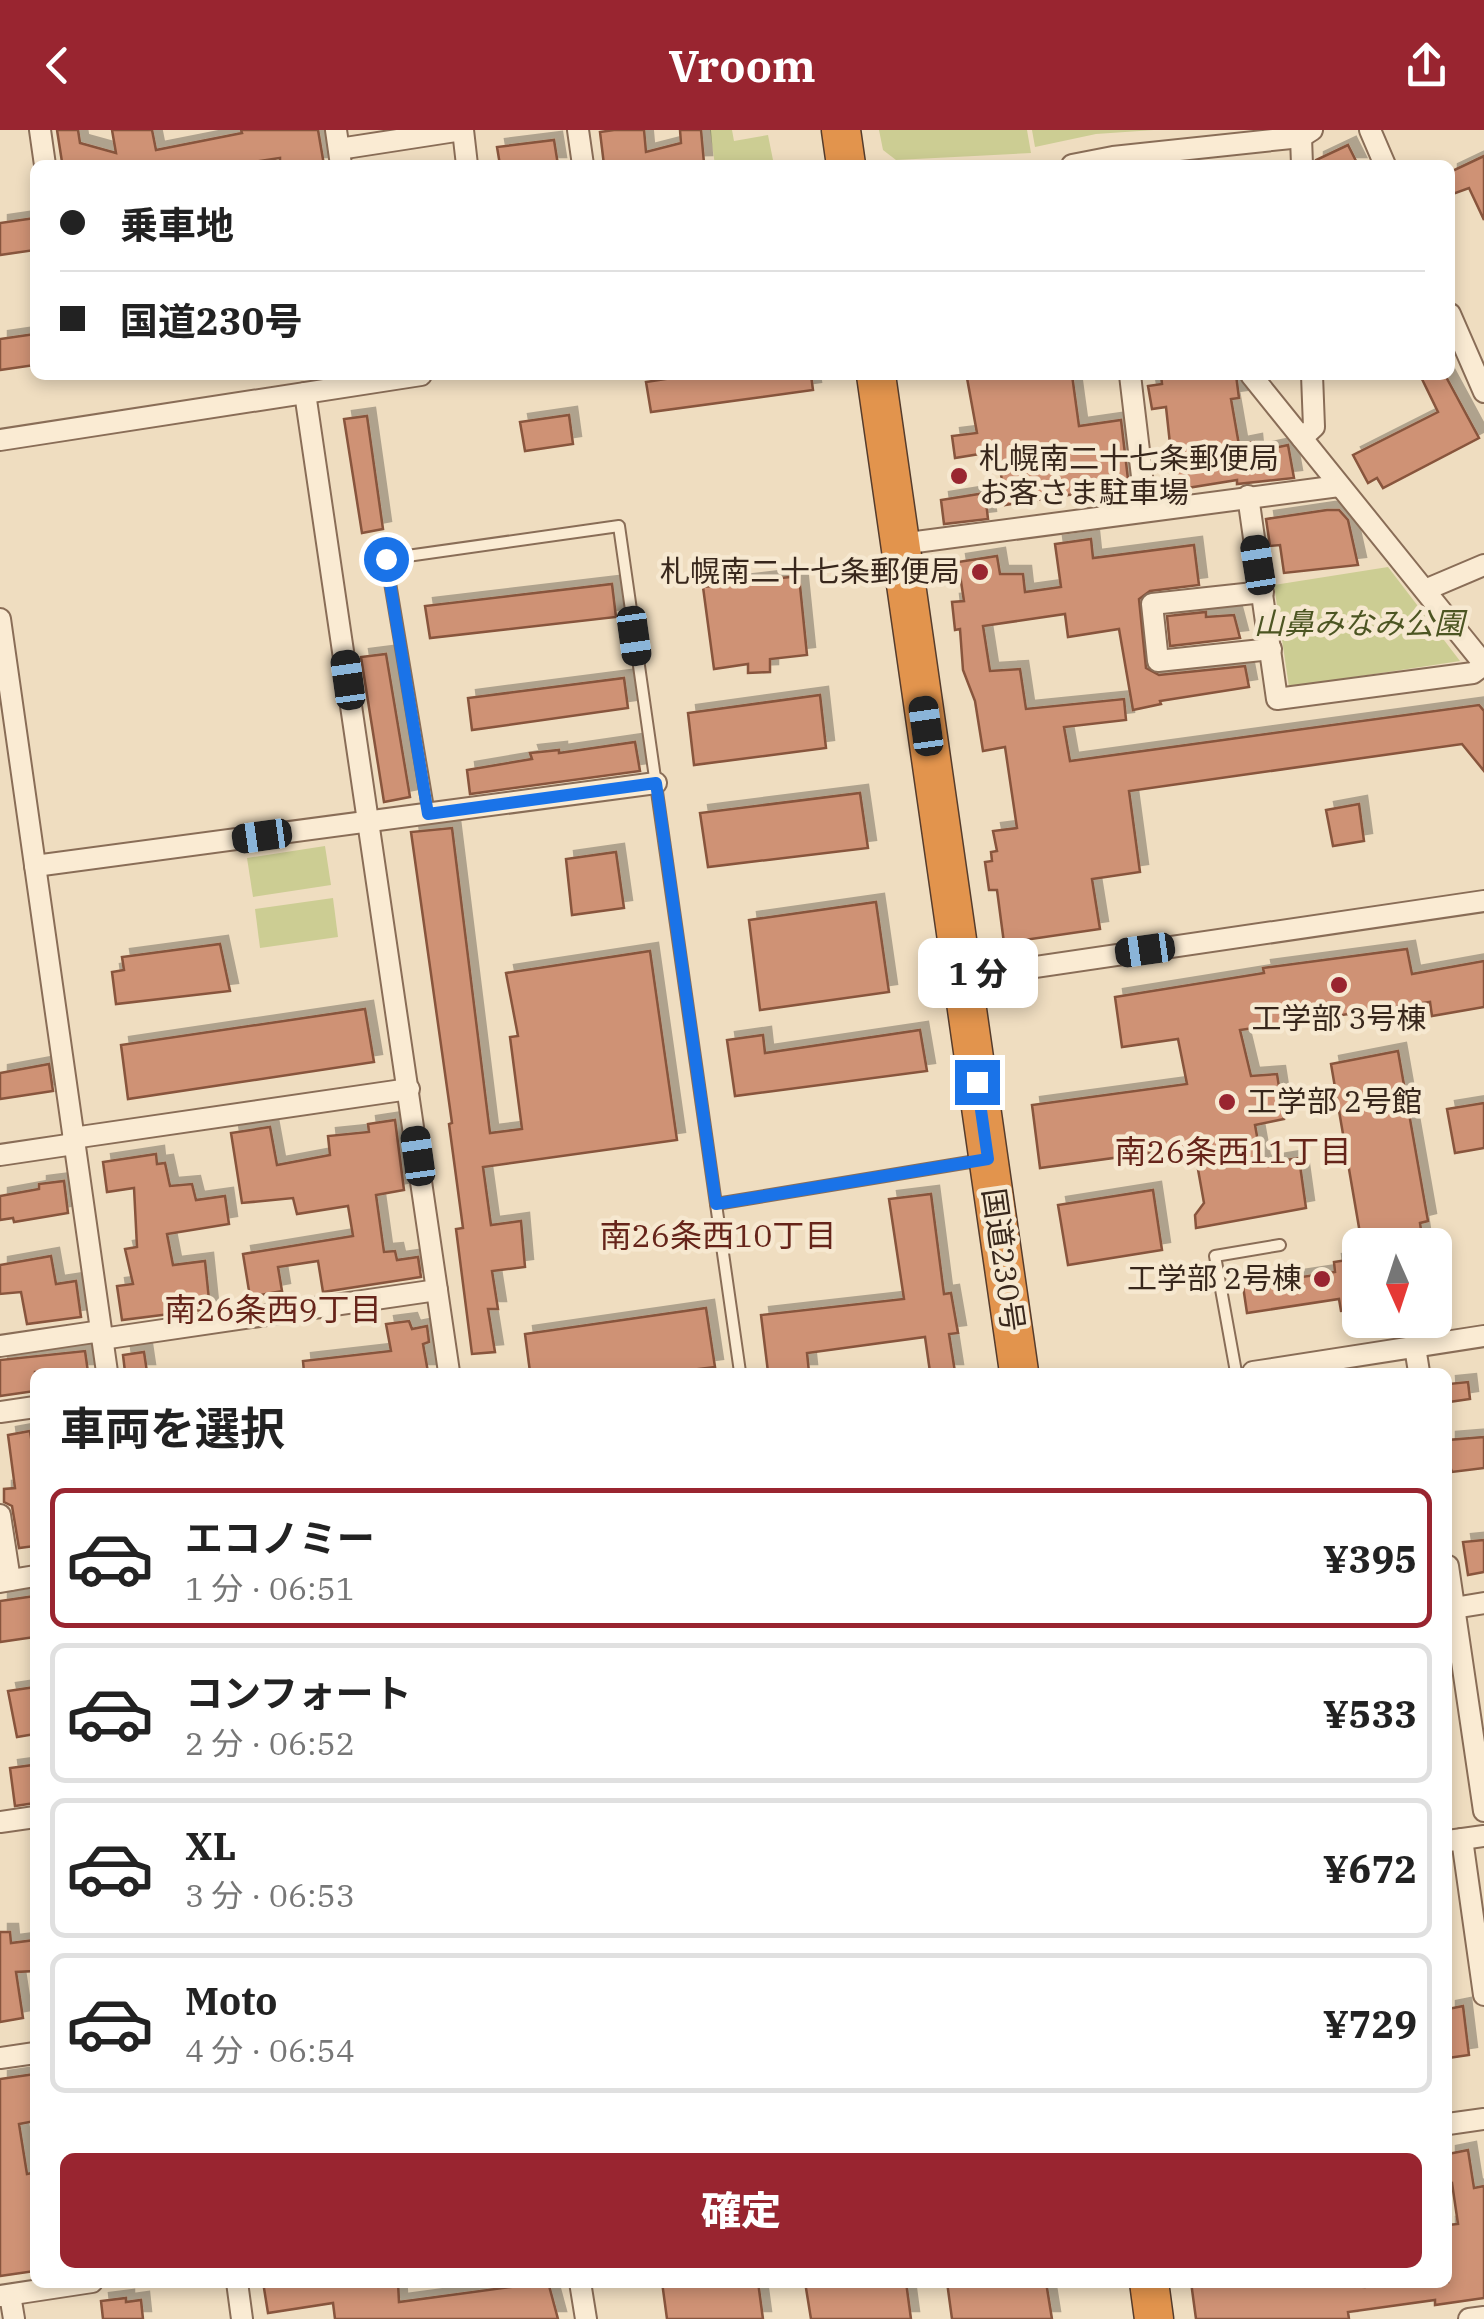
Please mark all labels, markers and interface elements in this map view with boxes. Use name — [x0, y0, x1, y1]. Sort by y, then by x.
text: Vroom — [668, 36, 816, 94]
icon: back — [30, 38, 85, 93]
icon: share — [1399, 38, 1454, 93]
text: 乗車地 — [120, 200, 234, 249]
text: 国道230号 — [120, 296, 302, 345]
place label: 札幌南二十七条郵便局 お客さま駐車場 — [979, 438, 1279, 511]
marker: 札幌南二十七条郵便局 お客さま駐車場 — [948, 465, 970, 487]
car — [1238, 533, 1278, 597]
route start — [364, 537, 409, 582]
place label: 札幌南二十七条郵便局 — [660, 551, 960, 590]
marker: 札幌南二十七条郵便局 — [969, 561, 991, 583]
park label: 山鼻みなみ公園 — [1254, 603, 1468, 642]
car — [615, 604, 653, 668]
car — [329, 648, 367, 712]
car — [907, 694, 945, 758]
car — [230, 817, 294, 855]
car — [1113, 931, 1177, 969]
callout: 1 分 — [917, 937, 1037, 1007]
text: 1 分 — [949, 952, 1007, 994]
marker: 工学部 3号棟 — [1328, 974, 1350, 996]
place label: 工学部 3号棟 — [1252, 998, 1426, 1037]
route end — [955, 1060, 1000, 1105]
place label: 工学部 2号館 — [1247, 1081, 1422, 1120]
marker: 工学部 2号館 — [1216, 1091, 1238, 1113]
car — [399, 1124, 437, 1188]
district label: 南26条西11丁目 — [1115, 1130, 1351, 1172]
street label: 国道230号 — [975, 1186, 1034, 1334]
district label: 南26条西10丁目 — [600, 1214, 836, 1256]
north arrow — [1342, 1228, 1452, 1338]
map controls — [1342, 1228, 1452, 1338]
place label: 工学部 2号棟 — [1127, 1258, 1302, 1297]
marker: 工学部 2号棟 — [1311, 1268, 1333, 1290]
district label: 南26条西9丁目 — [164, 1288, 382, 1330]
text: 車両を選択 — [60, 1399, 285, 1457]
icon: car — [65, 1513, 155, 1603]
text: エコノミー — [185, 1513, 375, 1562]
text: ¥395 — [1323, 1534, 1417, 1583]
text: 1 分 · 06:51 — [185, 1567, 355, 1609]
icon: car — [65, 1668, 155, 1758]
text: コンフォート — [185, 1668, 412, 1717]
text: ¥533 — [1323, 1689, 1417, 1738]
text: 2 分 · 06:52 — [185, 1722, 355, 1764]
text: XL — [185, 1821, 236, 1870]
icon: car — [65, 1823, 155, 1913]
text: ¥672 — [1323, 1844, 1417, 1893]
text: 3 分 · 06:53 — [185, 1874, 355, 1916]
text: Moto — [185, 1976, 277, 2025]
icon: car — [65, 1978, 155, 2068]
text: ¥729 — [1323, 1999, 1417, 2048]
text: 4 分 · 06:54 — [185, 2029, 355, 2071]
button: 確定 — [60, 2153, 1422, 2268]

